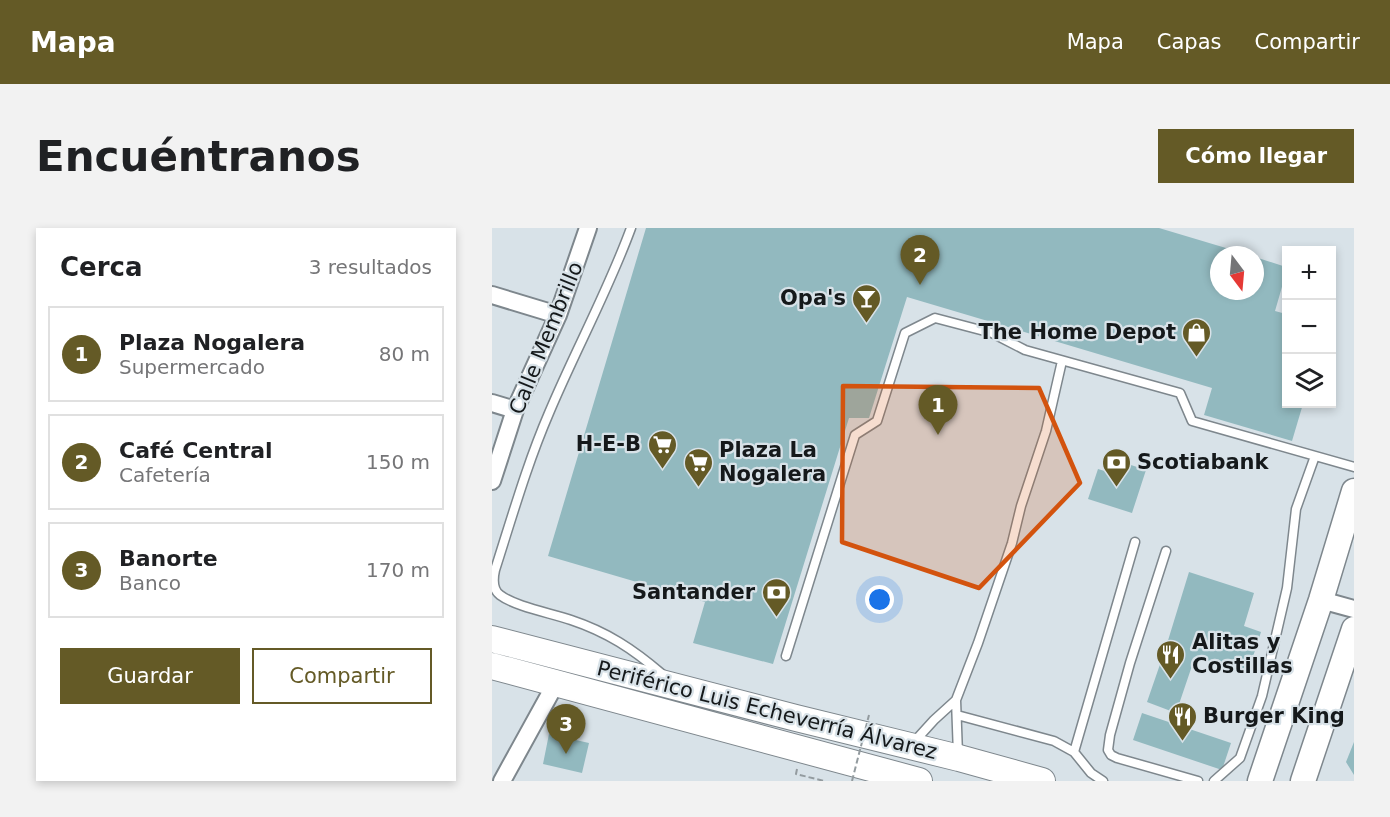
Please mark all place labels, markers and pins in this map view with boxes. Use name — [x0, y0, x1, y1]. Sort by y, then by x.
pin: 2 — [900, 236, 940, 285]
bar icon: Opa's — [851, 282, 883, 324]
place label: Opa's — [780, 286, 846, 310]
shop icon: The Home Depot — [1181, 316, 1213, 358]
place label: The Home Depot — [979, 320, 1176, 344]
pin: 1 — [918, 386, 958, 435]
supermarket icon: H-E-B — [646, 428, 678, 470]
place label: H-E-B — [576, 432, 641, 456]
place label: Plaza La Nogalera — [719, 438, 826, 486]
supermarket icon: Plaza La Nogalera — [682, 446, 714, 488]
bank icon: Scotiabank — [1100, 446, 1132, 488]
place label: Scotiabank — [1137, 450, 1270, 474]
bank icon: Santander — [760, 576, 792, 618]
place label: Santander — [632, 580, 756, 604]
place label: Alitas y Costillas — [1192, 630, 1293, 678]
restaurant icon: Alitas y Costillas — [1155, 638, 1187, 680]
restaurant icon: Burger King — [1166, 700, 1198, 742]
pin: 3 — [546, 704, 586, 754]
place label: Burger King — [1203, 704, 1345, 728]

